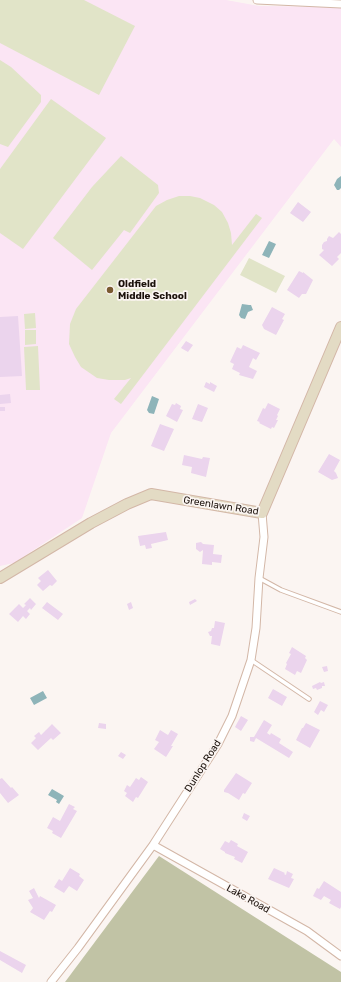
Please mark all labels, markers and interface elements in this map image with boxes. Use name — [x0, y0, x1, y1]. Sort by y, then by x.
place label: Oldfield Middle School — [118, 278, 187, 302]
marker: Oldfield Middle School — [105, 285, 115, 295]
street label: Greenlawn Road — [183, 494, 259, 518]
street label: Dunlop Road — [182, 738, 224, 794]
street label: Lake Road — [224, 882, 272, 916]

